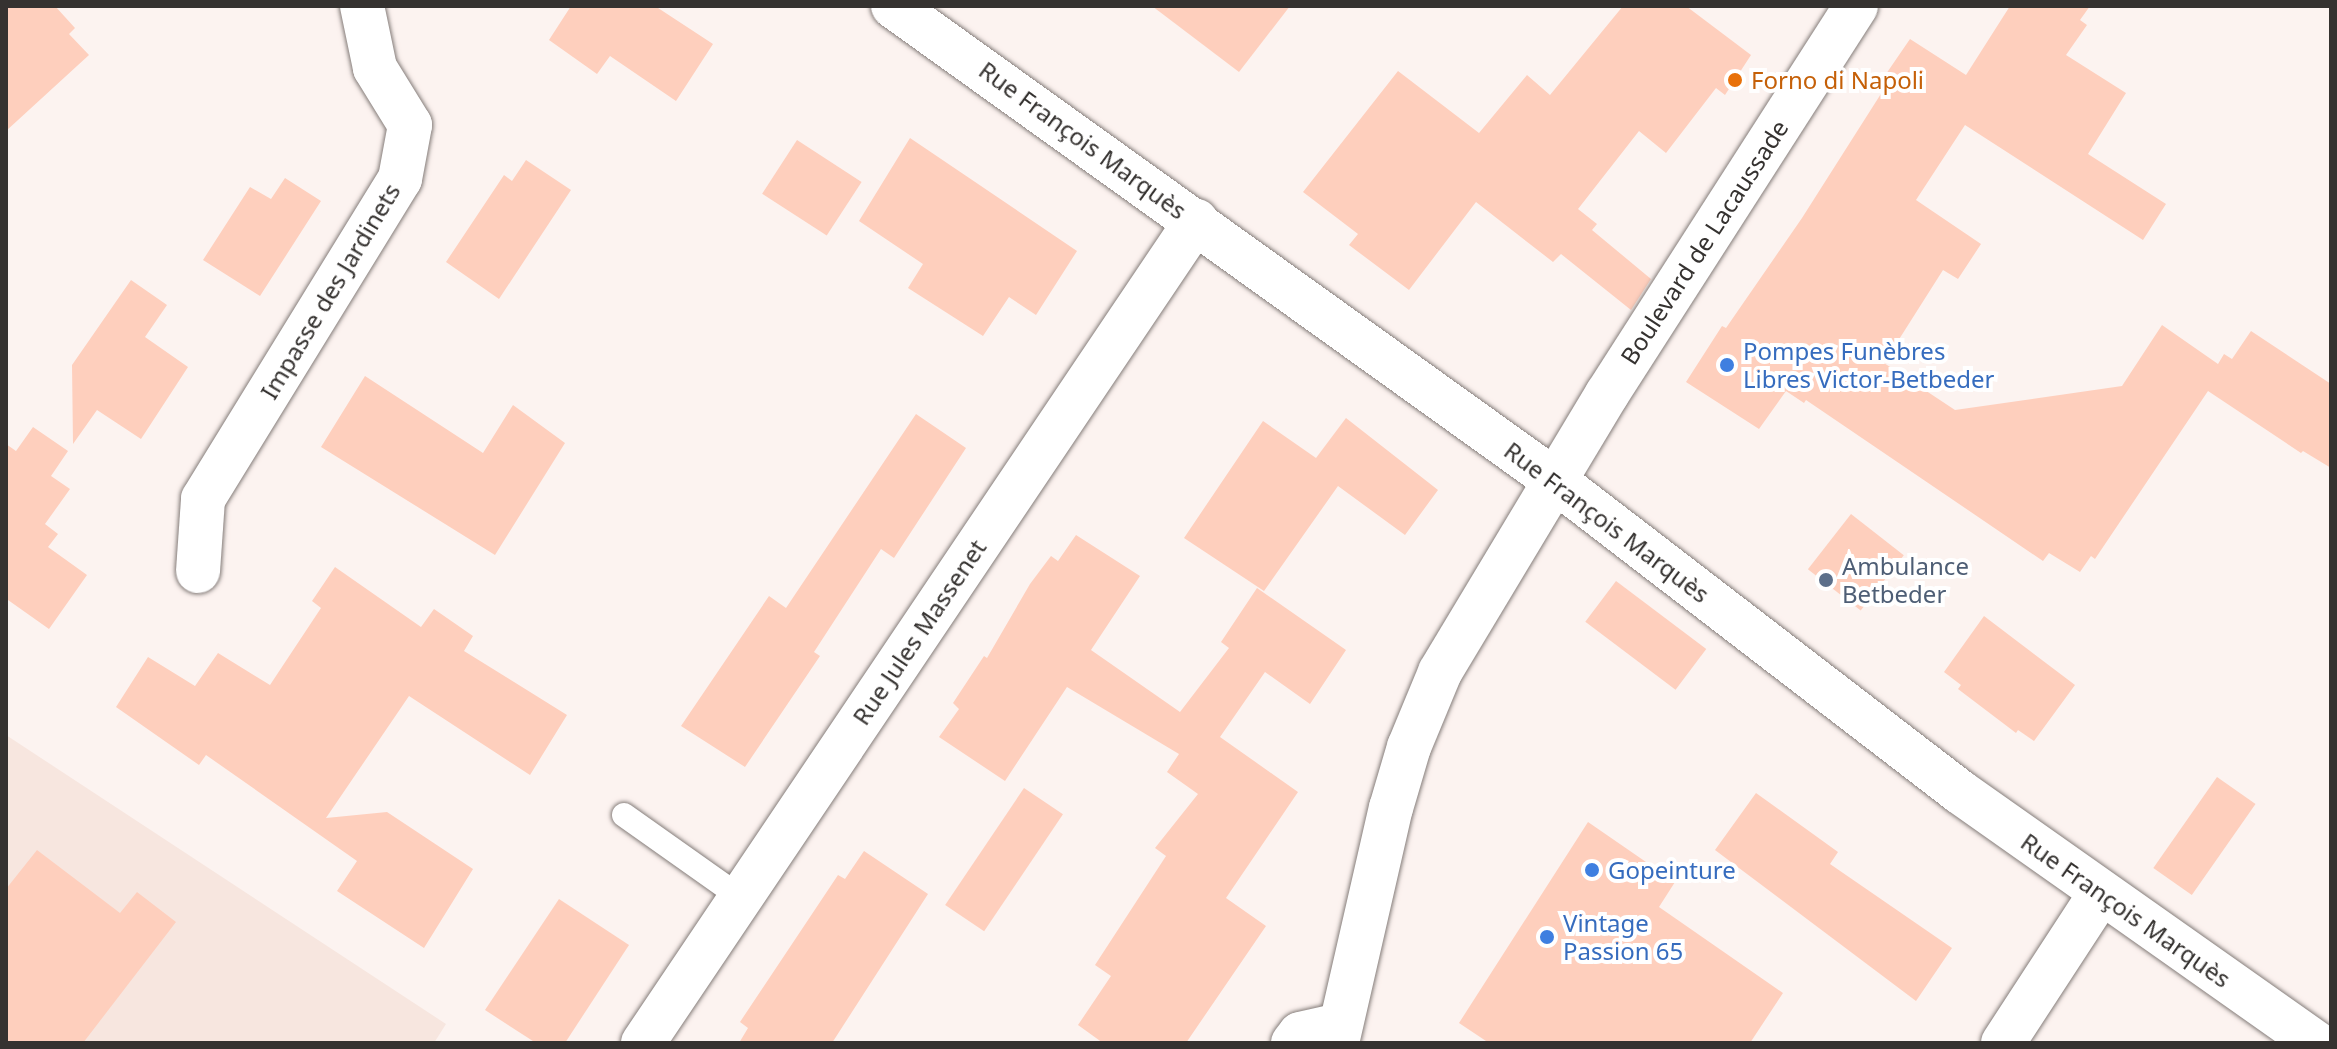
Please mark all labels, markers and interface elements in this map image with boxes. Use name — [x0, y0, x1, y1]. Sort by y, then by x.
street label: Rue François Marquès — [974, 55, 1192, 225]
place label: Forno di Napoli — [1751, 66, 1924, 94]
marker: Forno di Napoli — [1726, 71, 1744, 89]
street label: Boulevard de Lacaussade — [1614, 114, 1794, 370]
street label: Impasse des Jardinets — [254, 178, 406, 404]
place label: Pompes Funèbres Libres Victor-Betbeder — [1743, 337, 1994, 393]
marker: Pompes Funèbres Libres Victor-Betbeder — [1718, 356, 1736, 374]
street label: Rue François Marquès — [1499, 436, 1715, 608]
street label: Rue Jules Massenet — [846, 534, 992, 730]
place label: Ambulance Betbeder — [1842, 552, 1969, 608]
marker: Ambulance Betbeder — [1817, 571, 1835, 589]
street label: Rue François Marquès — [2016, 827, 2236, 993]
place label: Gopeinture — [1608, 856, 1736, 884]
marker: Gopeinture — [1583, 861, 1601, 879]
place label: Vintage Passion 65 — [1563, 909, 1683, 965]
marker: Vintage Passion 65 — [1538, 928, 1556, 946]

